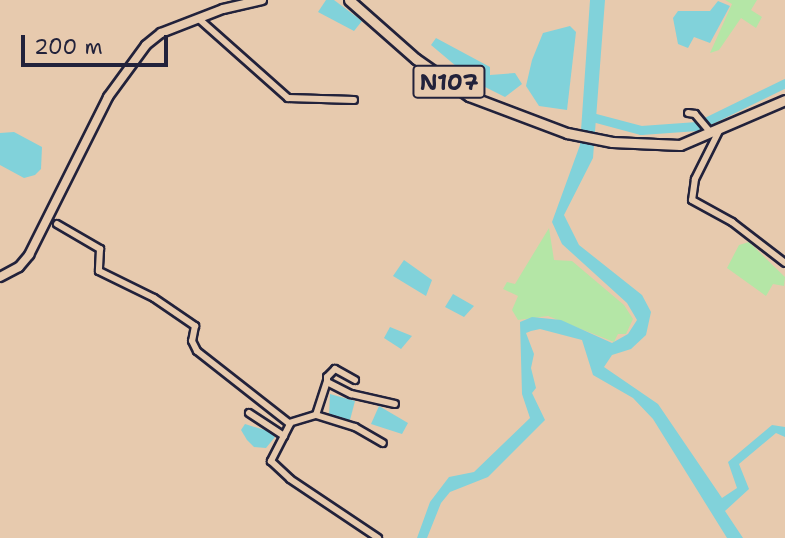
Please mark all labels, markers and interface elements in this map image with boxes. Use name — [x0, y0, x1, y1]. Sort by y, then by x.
scale bar — [24, 21, 172, 65]
text: 200 m — [34, 33, 103, 61]
road number: N107 — [412, 62, 486, 102]

